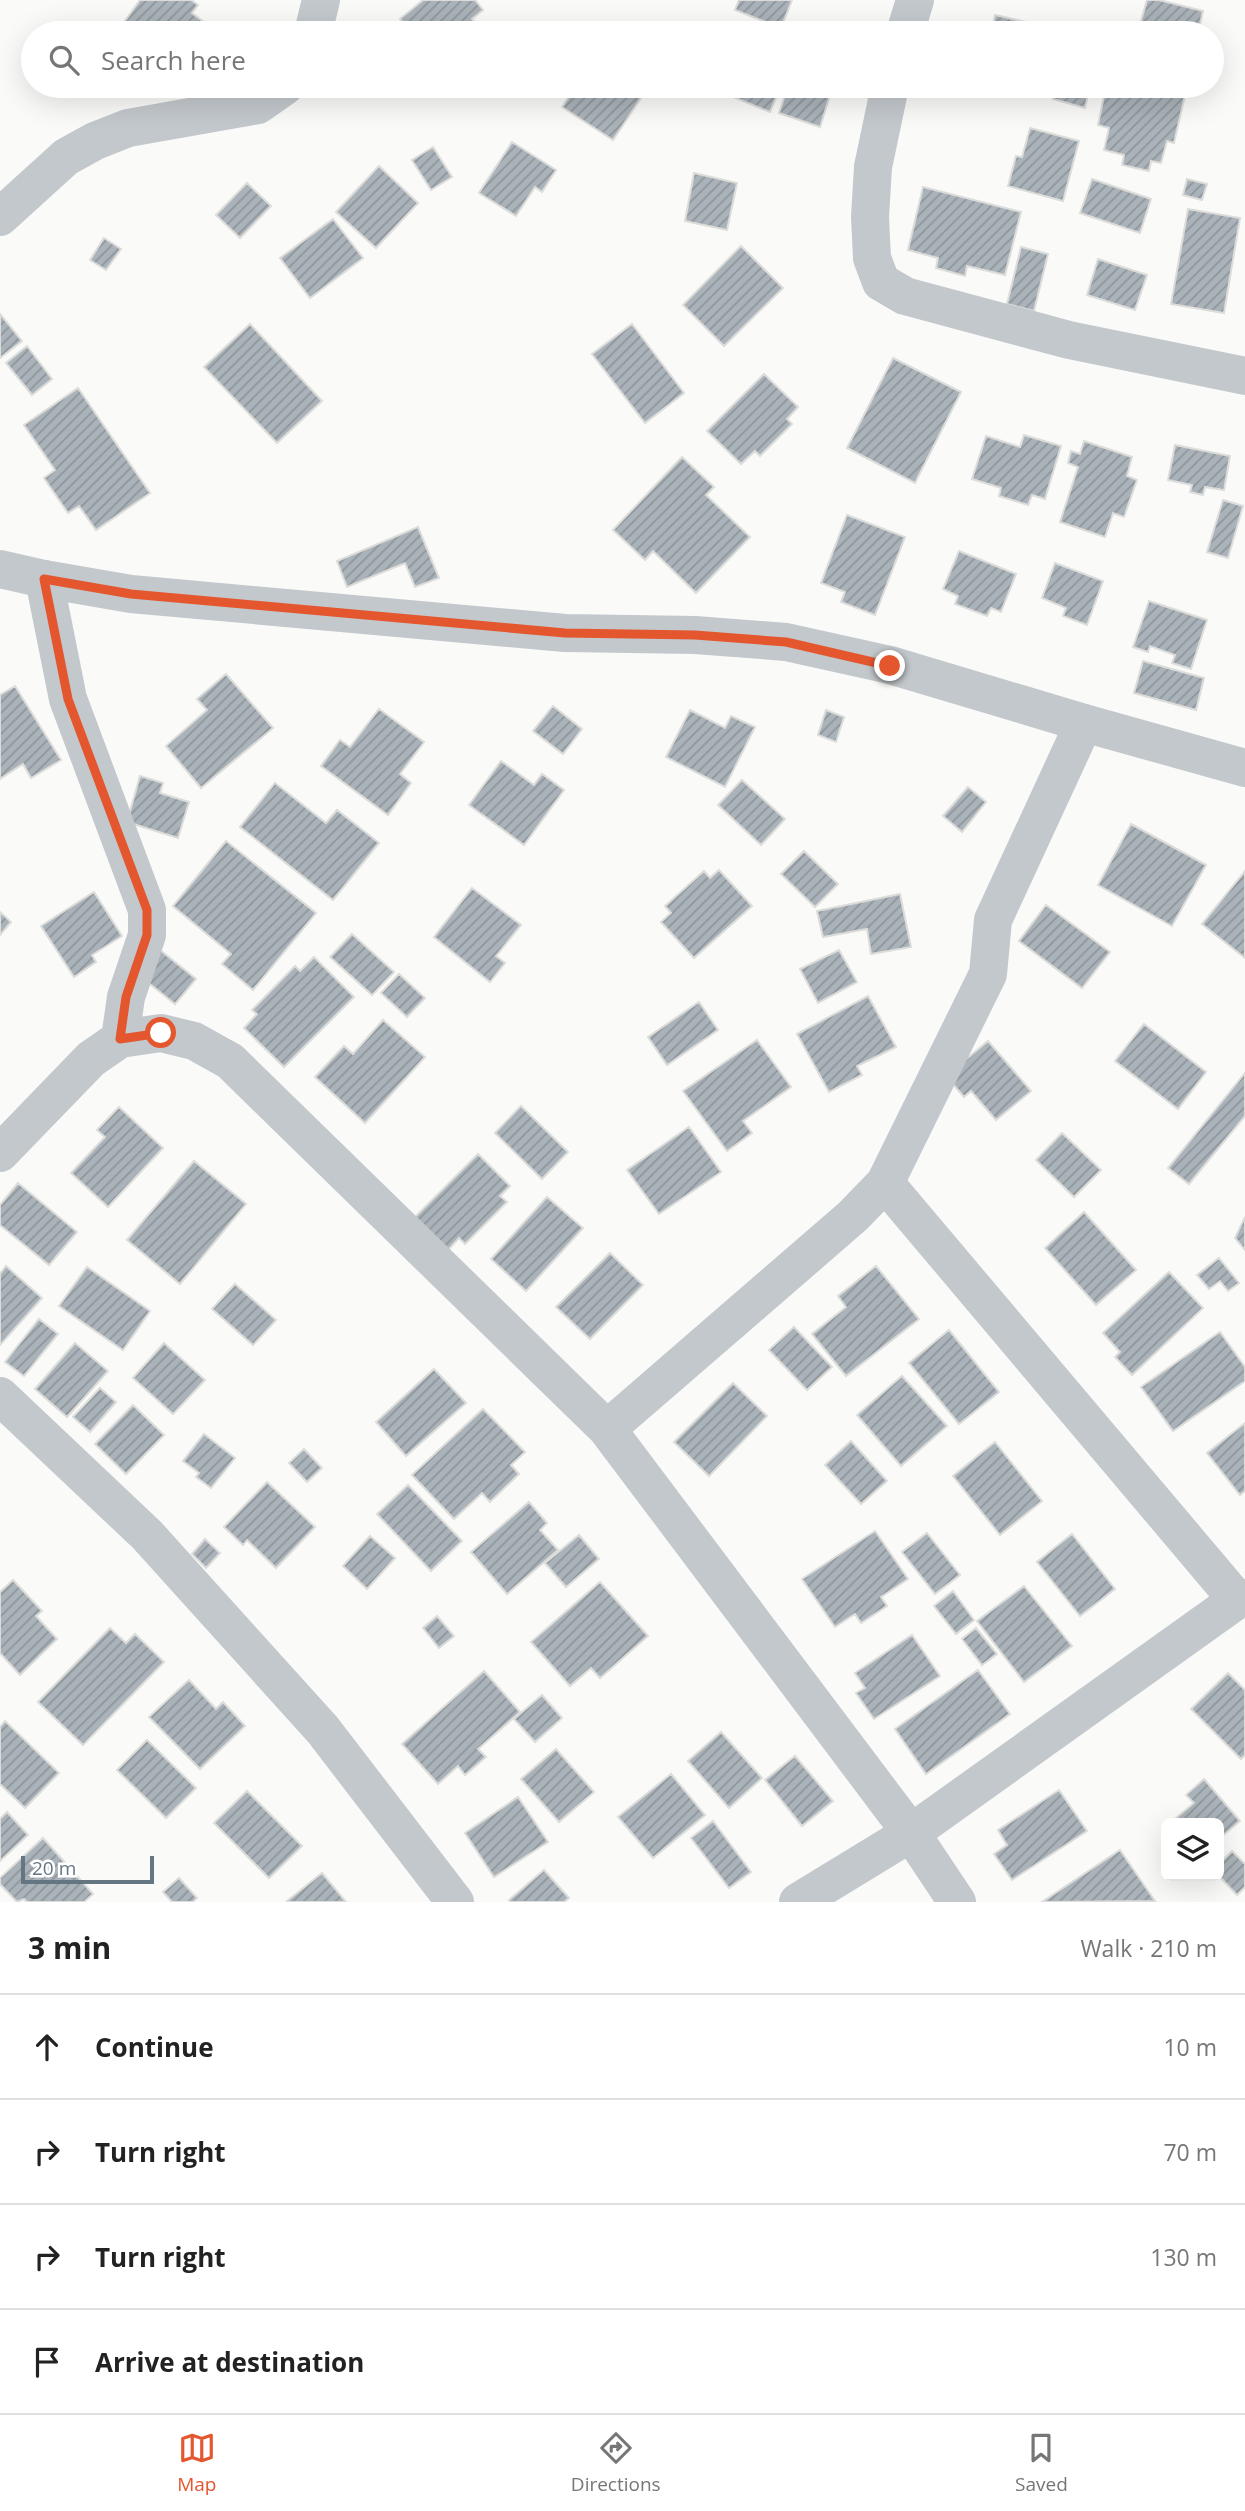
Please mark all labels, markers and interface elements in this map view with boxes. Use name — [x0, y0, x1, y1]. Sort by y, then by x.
search box — [21, 21, 1224, 98]
icon: search — [45, 41, 83, 79]
text: Search here — [101, 42, 246, 78]
route end — [874, 650, 905, 681]
route start — [145, 1017, 176, 1048]
map controls — [1161, 1818, 1224, 1881]
button: layers — [1161, 1818, 1224, 1881]
scale bar — [21, 1853, 154, 1885]
text: 20 m — [32, 1855, 76, 1881]
text: 3 min — [28, 1927, 111, 1968]
text: Walk · 210 m — [1080, 1932, 1217, 1964]
icon: ahead — [28, 2028, 66, 2066]
text: Continue — [95, 2029, 214, 2065]
text: 10 m — [1163, 2031, 1217, 2063]
icon: right — [28, 2133, 66, 2171]
text: Turn right — [95, 2134, 226, 2170]
text: 70 m — [1163, 2136, 1217, 2168]
icon: right — [28, 2238, 66, 2276]
text: Turn right — [95, 2239, 226, 2275]
text: 130 m — [1150, 2241, 1217, 2273]
icon: arrive — [28, 2343, 66, 2381]
text: Arrive at destination — [95, 2344, 364, 2380]
tab: Map — [177, 2429, 216, 2497]
tab: Directions — [571, 2429, 661, 2497]
tab: Saved — [1015, 2429, 1068, 2497]

